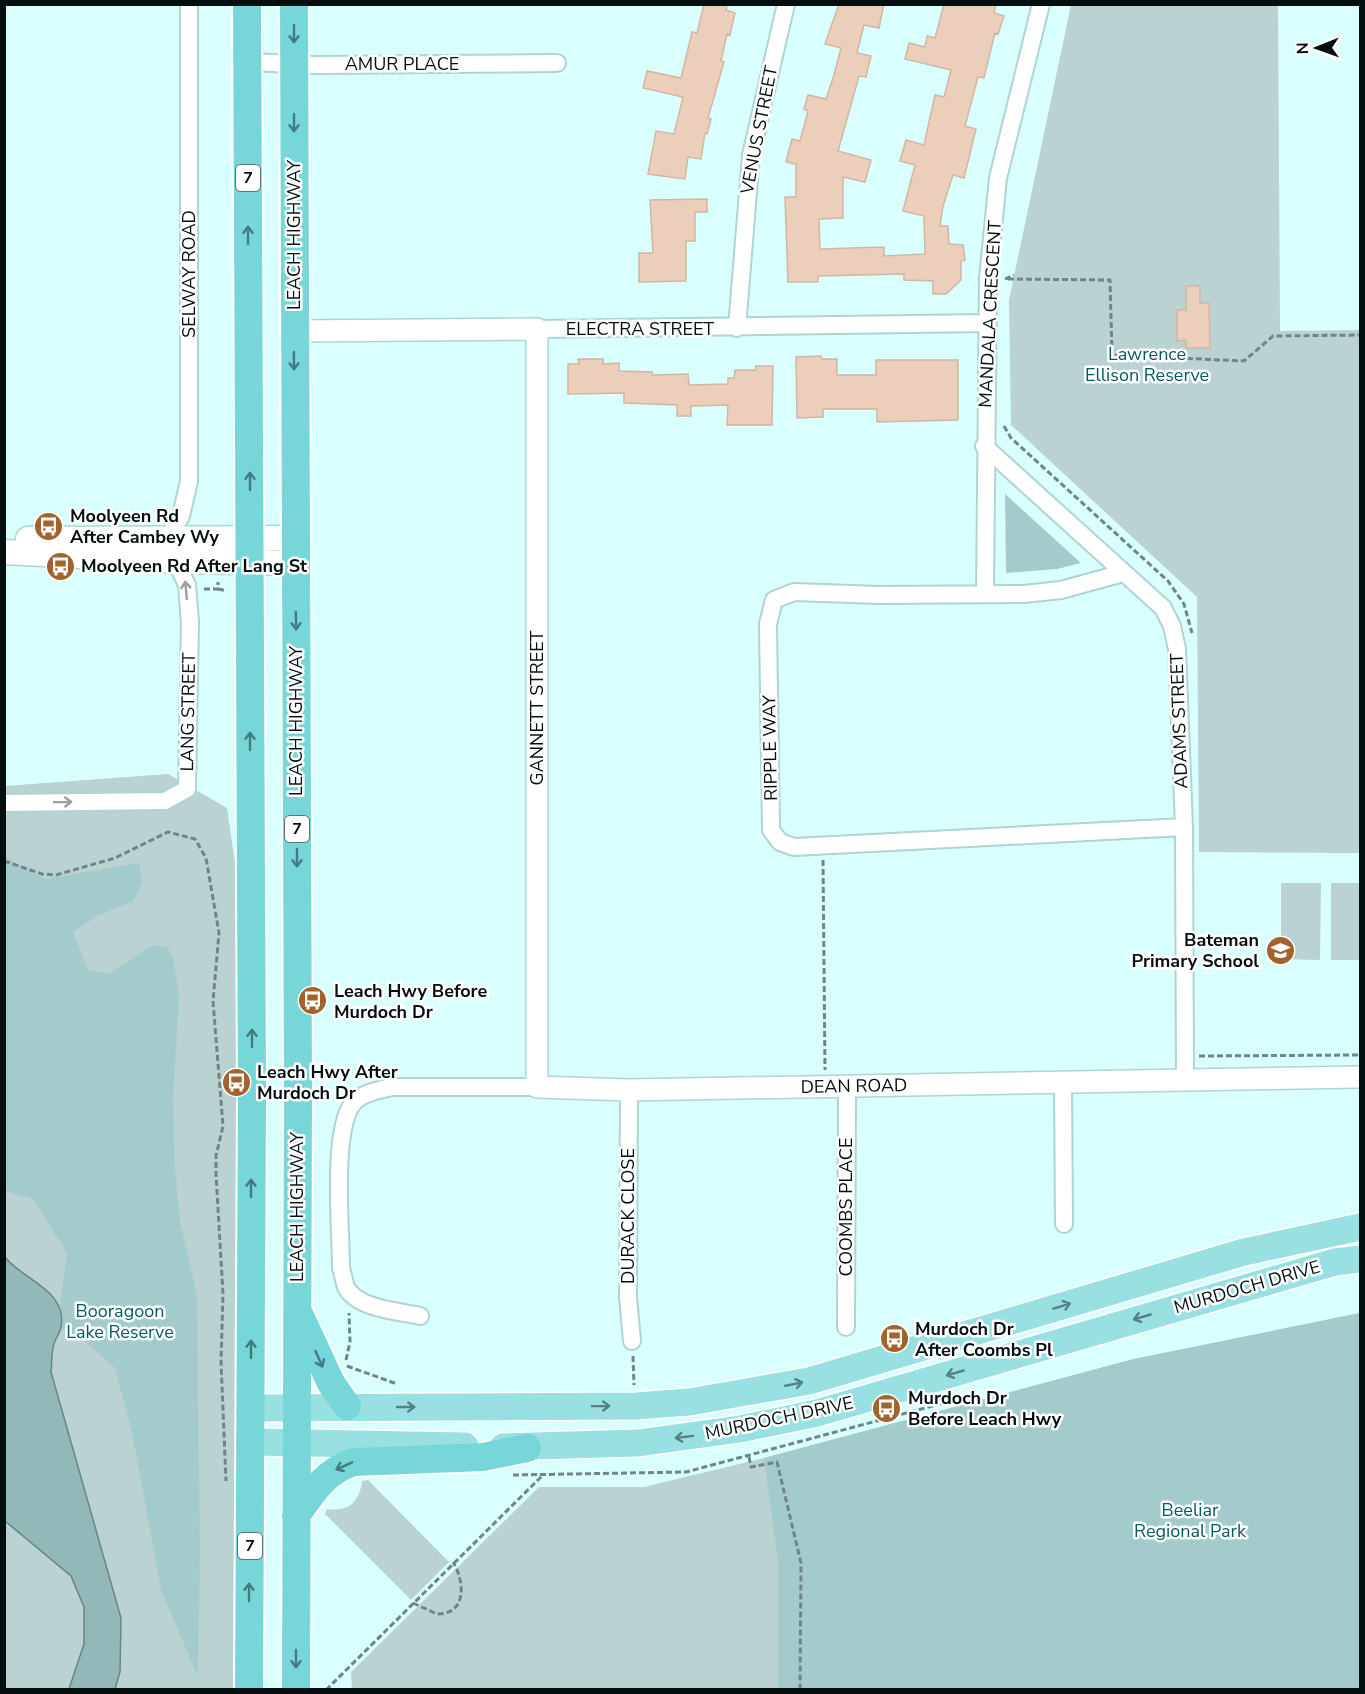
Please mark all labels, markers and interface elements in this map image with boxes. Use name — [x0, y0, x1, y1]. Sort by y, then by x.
north arrow — [1287, 18, 1347, 78]
one-way arrow — [288, 24, 300, 44]
text: N — [1292, 42, 1314, 54]
street label: AMUR PLACE — [345, 52, 459, 76]
street label: VENUS STREET — [735, 64, 783, 197]
one-way arrow — [288, 112, 300, 132]
street label: LEACH HIGHWAY — [282, 160, 306, 310]
road number: 7 — [236, 165, 260, 191]
street label: SELWAY ROAD — [177, 210, 201, 338]
street label: MANDALA CRESCENT — [973, 220, 1007, 408]
one-way arrow — [242, 225, 254, 245]
street label: ELECTRA STREET — [566, 317, 714, 341]
park label: Lawrence Ellison Reserve — [1085, 342, 1209, 387]
one-way arrow — [288, 350, 300, 370]
one-way arrow — [244, 471, 256, 491]
place label: Moolyeen Rd After Cambey Wy — [70, 504, 220, 549]
bus stop icon: Moolyeen Rd After Cambey Wy — [33, 510, 65, 542]
bus stop icon: Moolyeen Rd After Lang St — [44, 550, 76, 582]
place label: Moolyeen Rd After Lang St — [81, 554, 307, 578]
one-way arrow — [180, 581, 191, 600]
one-way arrow — [290, 611, 302, 631]
street label: GANNETT STREET — [525, 630, 549, 785]
street label: LEACH HIGHWAY — [284, 646, 308, 796]
street label: LANG STREET — [175, 652, 201, 772]
street label: ADAMS STREET — [1165, 653, 1193, 789]
street label: RIPPLE WAY — [757, 695, 783, 801]
one-way arrow — [244, 732, 256, 752]
one-way arrow — [52, 796, 72, 808]
road number: 7 — [285, 816, 309, 842]
one-way arrow — [291, 848, 303, 868]
place label: Bateman Primary School — [1131, 928, 1259, 973]
school or university icon: Bateman Primary School — [1264, 934, 1296, 966]
place label: Leach Hwy Before Murdoch Dr — [334, 979, 488, 1024]
bus stop icon: Leach Hwy Before Murdoch Dr — [297, 985, 329, 1017]
one-way arrow — [246, 1028, 257, 1048]
place label: Leach Hwy After Murdoch Dr — [257, 1060, 398, 1105]
bus stop icon: Leach Hwy After Murdoch Dr — [220, 1066, 252, 1098]
street label: DEAN ROAD — [800, 1073, 908, 1099]
street label: LEACH HIGHWAY — [285, 1132, 309, 1282]
street label: COOMBS PLACE — [834, 1138, 858, 1276]
street label: DURACK CLOSE — [616, 1148, 640, 1284]
one-way arrow — [245, 1179, 257, 1199]
street label: MURDOCH DRIVE — [1171, 1255, 1323, 1319]
park label: Booragoon Lake Reserve — [66, 1299, 174, 1344]
one-way arrow — [1052, 1300, 1071, 1311]
one-way arrow — [1133, 1312, 1152, 1323]
place label: Murdoch Dr After Coombs Pl — [915, 1317, 1053, 1362]
bus stop icon: Murdoch Dr After Coombs Pl — [878, 1323, 910, 1355]
one-way arrow — [245, 1340, 256, 1360]
one-way arrow — [314, 1349, 326, 1367]
one-way arrow — [946, 1368, 965, 1379]
one-way arrow — [784, 1378, 803, 1389]
place label: Murdoch Dr Before Leach Hwy — [908, 1386, 1062, 1431]
street label: MURDOCH DRIVE — [703, 1391, 855, 1445]
bus stop icon: Murdoch Dr Before Leach Hwy — [871, 1392, 903, 1424]
one-way arrow — [590, 1400, 610, 1412]
one-way arrow — [395, 1401, 415, 1413]
one-way arrow — [675, 1432, 694, 1443]
one-way arrow — [336, 1461, 354, 1473]
park label: Beeliar Regional Park — [1134, 1498, 1247, 1543]
road number: 7 — [238, 1533, 262, 1559]
one-way arrow — [243, 1582, 255, 1602]
one-way arrow — [290, 1648, 302, 1668]

